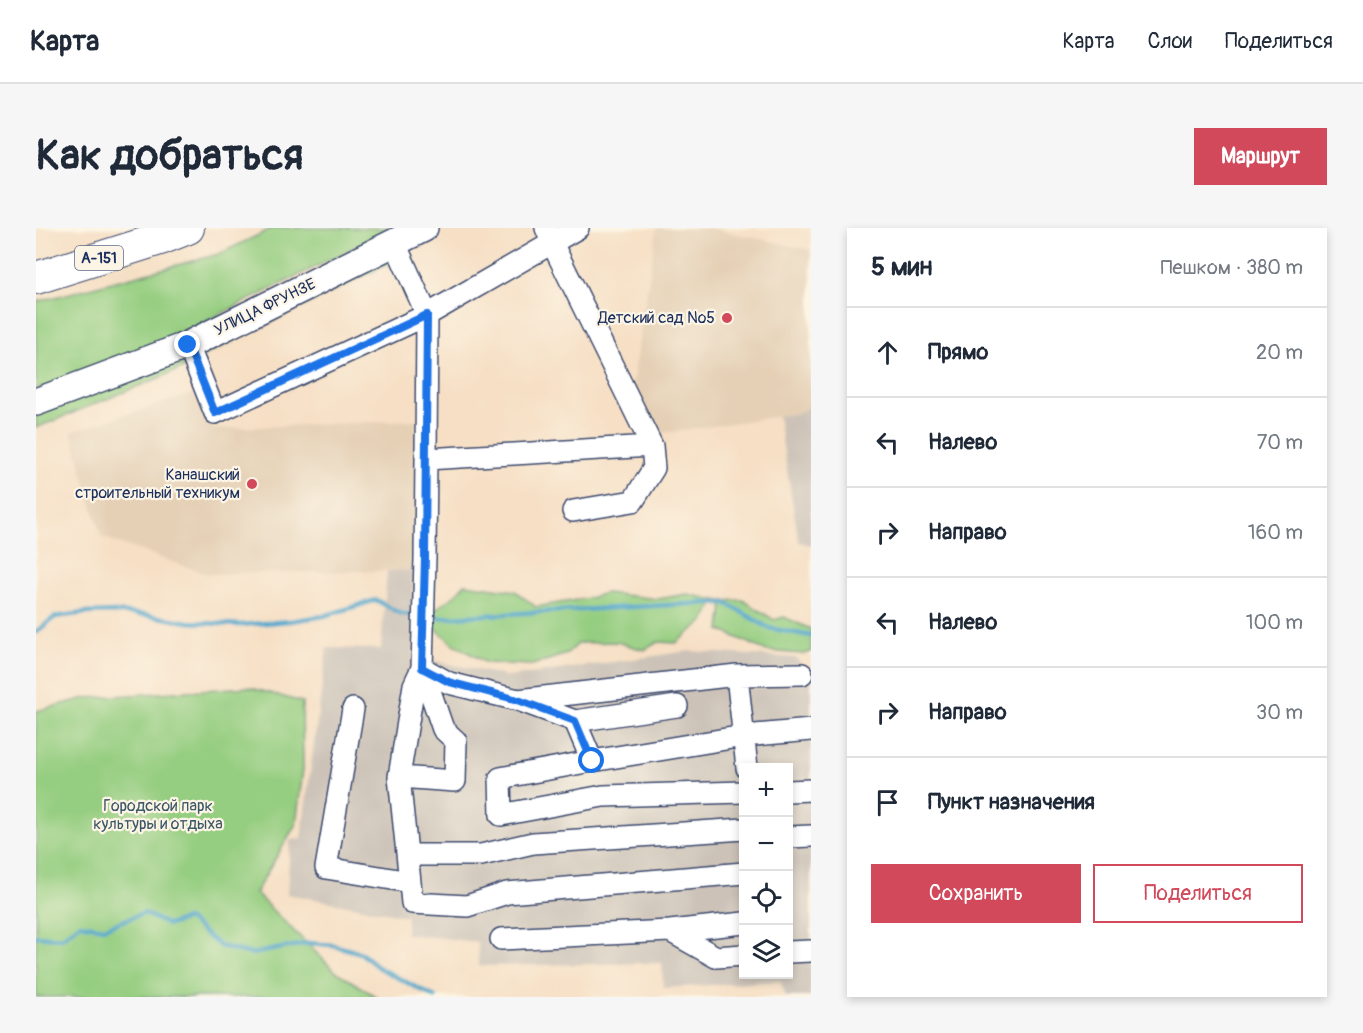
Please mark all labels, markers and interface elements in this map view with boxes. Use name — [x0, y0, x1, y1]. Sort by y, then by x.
text: Карта — [30, 24, 99, 59]
text: Карта — [1062, 28, 1114, 55]
text: Слои — [1147, 28, 1192, 55]
text: Поделиться — [1225, 28, 1333, 55]
button: Маршрут — [1194, 128, 1327, 185]
text: Как добраться — [36, 130, 303, 182]
road number: А-151 — [75, 246, 123, 270]
text: 5 мин — [871, 251, 932, 283]
text: Пешком · 380 m — [1161, 255, 1303, 280]
street label: УЛИЦА ФРУНЗЕ — [211, 274, 319, 340]
place label: Детский сад №5 — [597, 308, 715, 328]
marker: Детский сад №5 — [720, 311, 734, 325]
route end — [174, 331, 200, 357]
icon: ahead — [871, 336, 904, 369]
text: Прямо — [928, 338, 988, 366]
text: 20 m — [1256, 340, 1303, 365]
icon: left — [871, 426, 904, 459]
text: Налево — [928, 428, 997, 456]
text: 70 m — [1257, 430, 1303, 455]
place label: Канашский строительный техникум — [75, 465, 240, 503]
marker: Канашский строительный техникум — [245, 477, 259, 491]
icon: right — [871, 516, 904, 549]
text: Направо — [928, 518, 1007, 546]
text: 160 m — [1248, 520, 1303, 545]
icon: left — [871, 606, 904, 639]
text: Налево — [928, 608, 997, 636]
text: 100 m — [1246, 610, 1303, 635]
icon: right — [871, 696, 904, 729]
text: Направо — [928, 698, 1007, 726]
text: 30 m — [1256, 700, 1303, 725]
route start — [578, 747, 604, 773]
map controls — [739, 763, 793, 979]
button: + — [739, 763, 793, 817]
icon: arrive — [871, 786, 904, 819]
text: Пункт назначения — [928, 788, 1095, 816]
park label: Городской парк культуры и отдыха — [93, 796, 223, 834]
button: − — [739, 817, 793, 871]
button: Сохранить — [871, 864, 1081, 923]
button: Поделиться — [1093, 864, 1303, 923]
button: locate — [739, 871, 793, 925]
button: layers — [739, 925, 793, 979]

